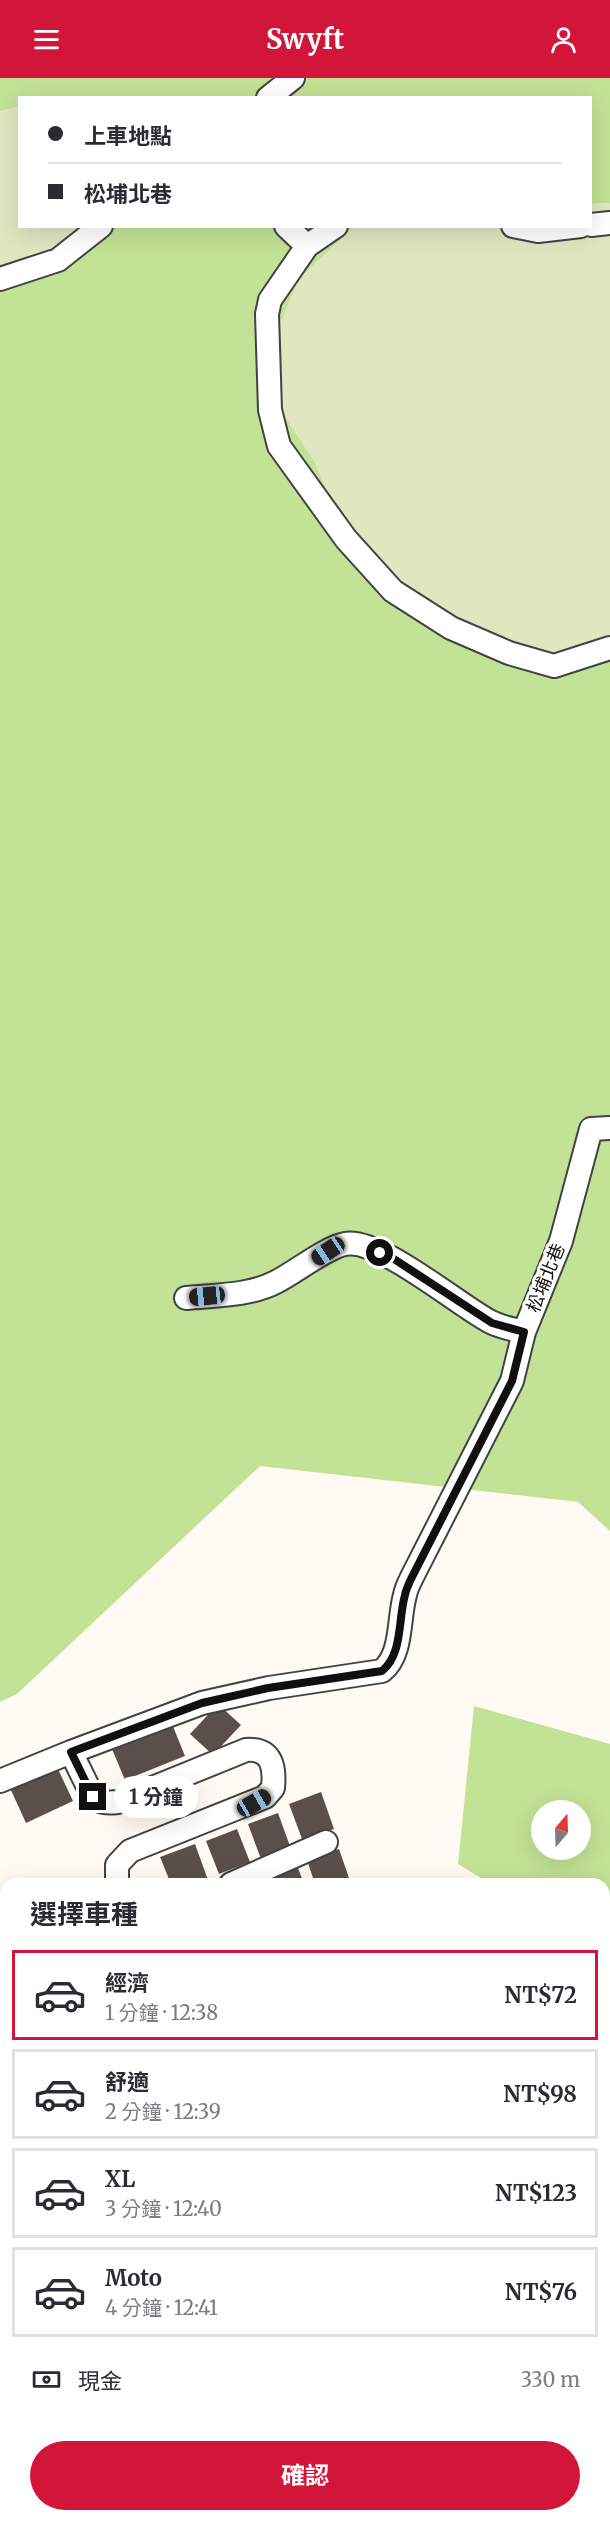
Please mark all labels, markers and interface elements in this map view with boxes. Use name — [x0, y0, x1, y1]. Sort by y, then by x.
text: Swyft — [266, 22, 344, 56]
icon: menu — [30, 23, 63, 56]
icon: person — [547, 23, 580, 56]
text: 上車地點 — [84, 122, 172, 150]
text: 松埔北巷 — [84, 180, 172, 208]
car — [308, 1233, 348, 1269]
route start — [366, 1239, 393, 1266]
street label: 松埔北巷 — [521, 1240, 570, 1315]
car — [188, 1285, 226, 1307]
callout: 1 分鐘 — [114, 1776, 198, 1818]
route end — [79, 1783, 106, 1810]
text: 1 分鐘 — [129, 1784, 183, 1809]
car — [234, 1786, 274, 1820]
north arrow — [531, 1800, 591, 1860]
map controls — [531, 1800, 591, 1860]
text: 選擇車種 — [30, 1897, 138, 1931]
icon: car — [33, 1968, 87, 2022]
text: 經濟 — [105, 1969, 149, 1997]
text: NT$72 — [504, 1981, 577, 2009]
text: 1 分鐘 · 12:38 — [105, 2000, 218, 2025]
icon: car — [33, 2067, 87, 2121]
text: 舒適 — [105, 2068, 149, 2096]
text: NT$98 — [503, 2080, 577, 2108]
text: 2 分鐘 · 12:39 — [105, 2099, 221, 2124]
text: XL — [105, 2165, 135, 2193]
icon: car — [33, 2166, 87, 2220]
text: NT$123 — [495, 2179, 577, 2207]
text: 3 分鐘 · 12:40 — [105, 2196, 222, 2221]
text: Moto — [105, 2264, 162, 2292]
icon: car — [33, 2265, 87, 2319]
text: NT$76 — [505, 2278, 577, 2306]
text: 4 分鐘 · 12:41 — [105, 2295, 218, 2320]
icon: cash — [30, 2363, 63, 2396]
text: 現金 — [78, 2367, 122, 2395]
text: 330 m — [521, 2367, 580, 2392]
button: 確認 — [30, 2441, 580, 2510]

